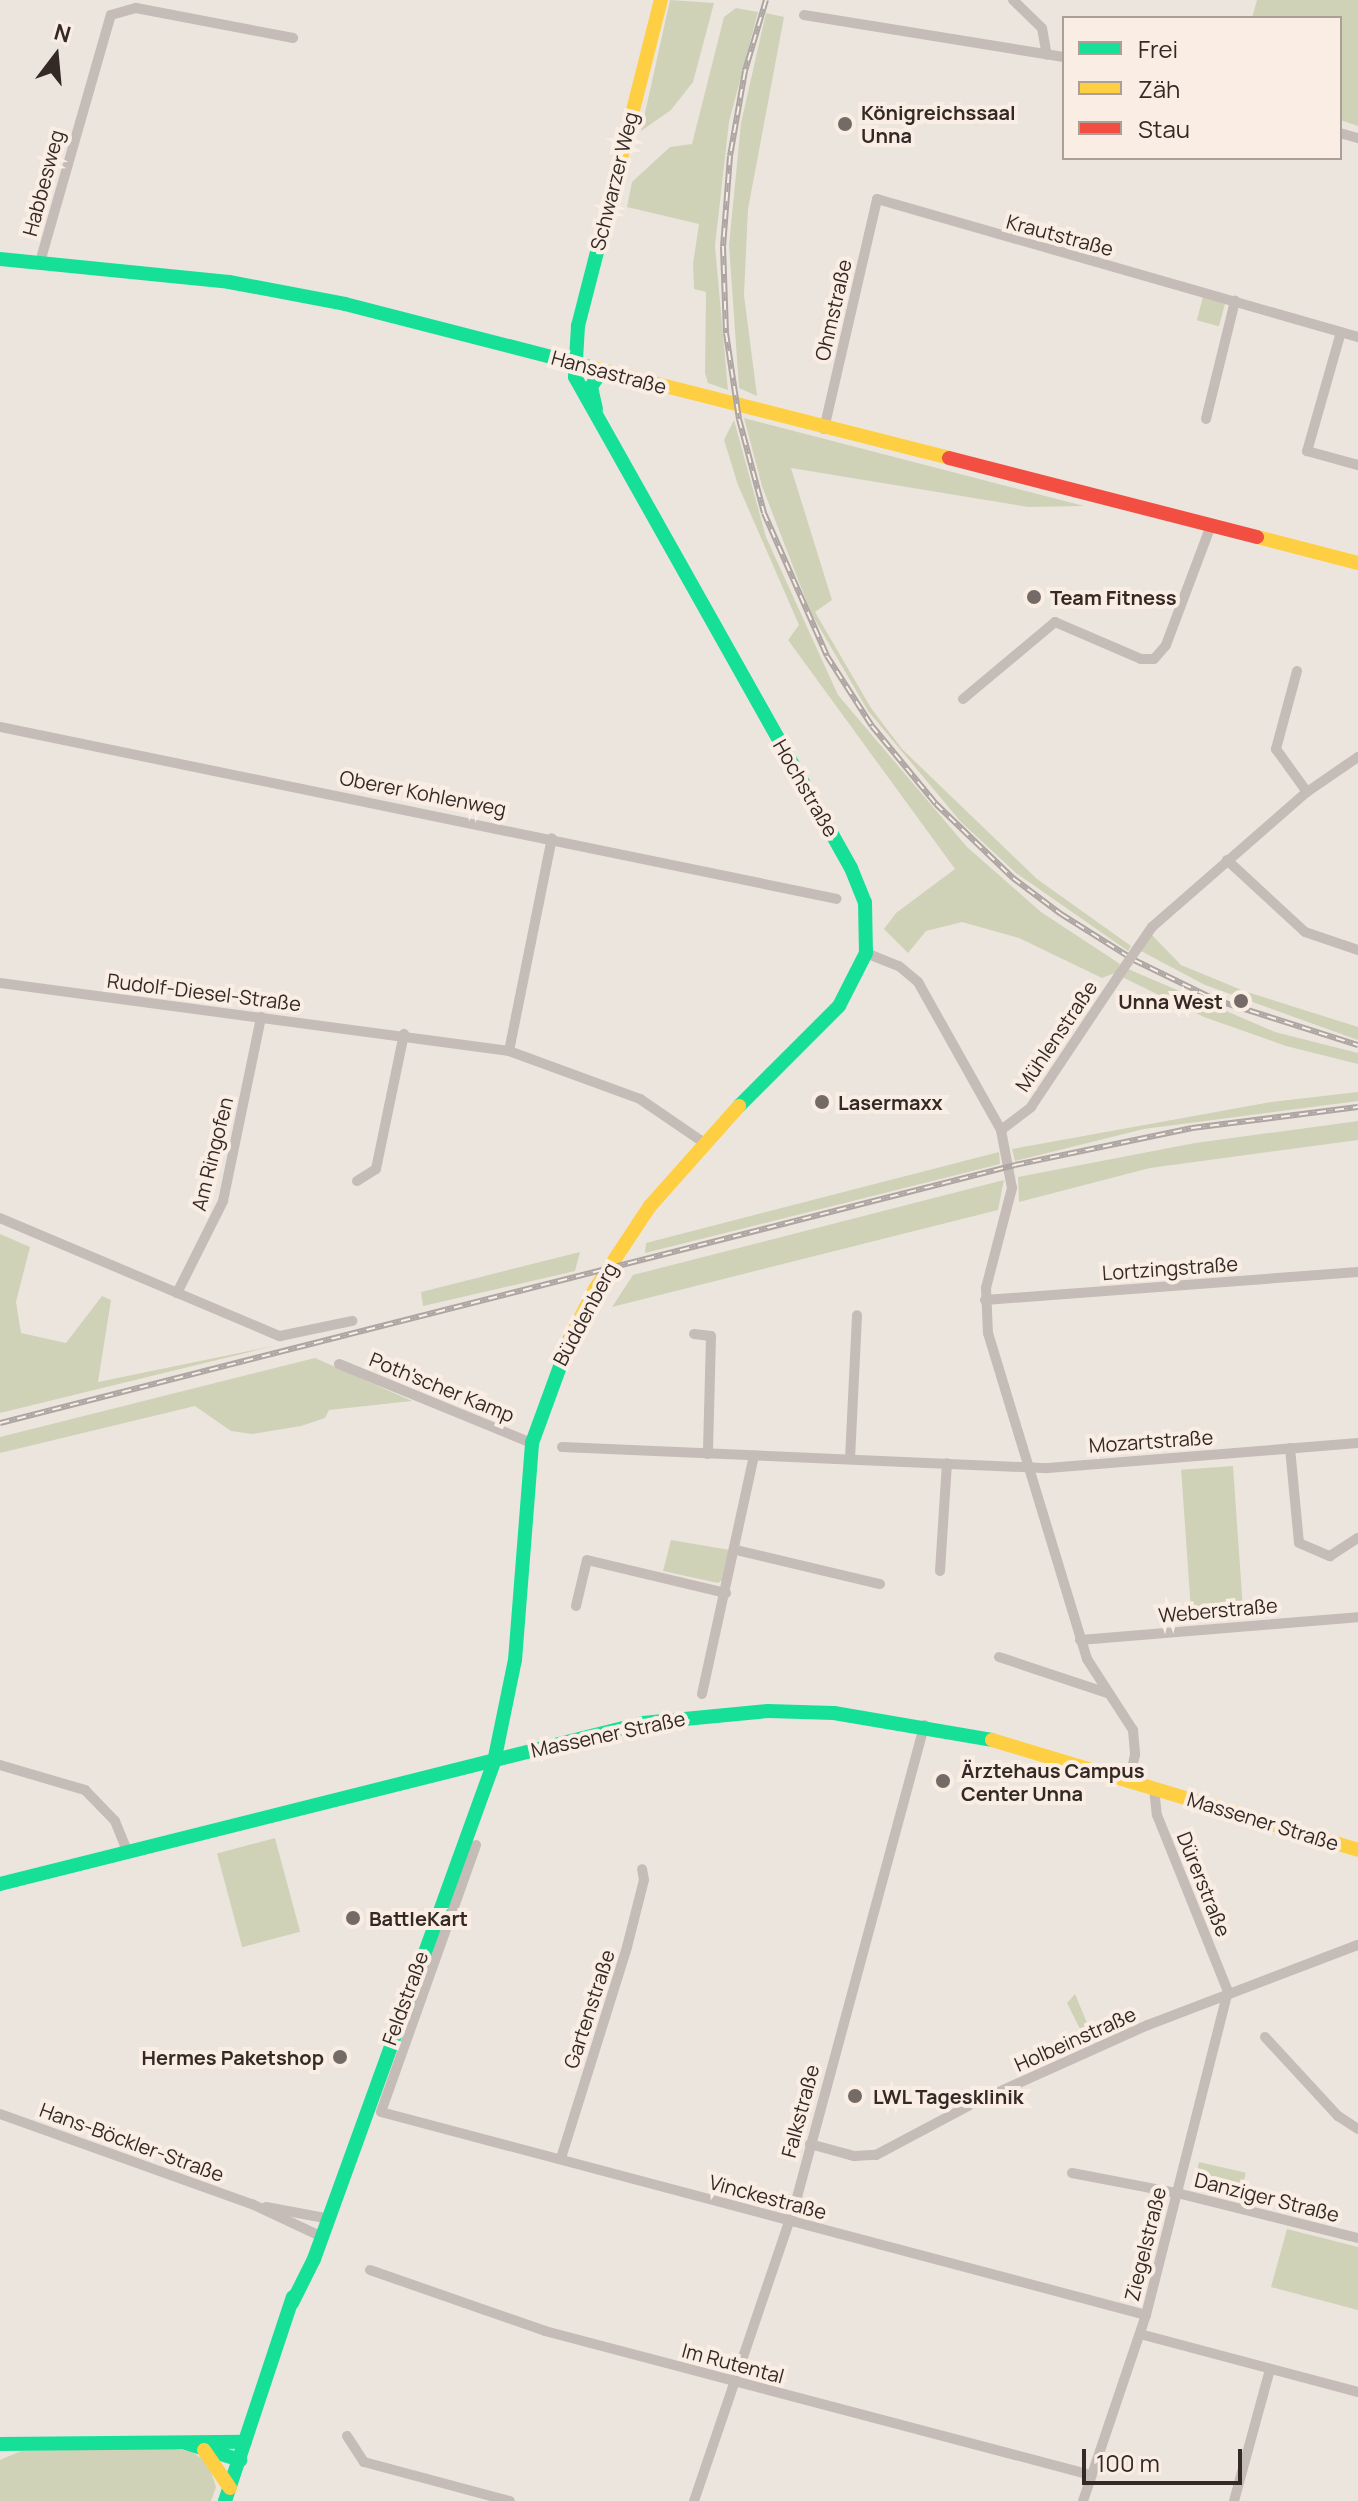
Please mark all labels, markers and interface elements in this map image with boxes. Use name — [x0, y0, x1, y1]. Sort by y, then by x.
north arrow — [16, 16, 96, 96]
text: N — [51, 16, 74, 50]
legend — [1062, 16, 1342, 160]
text: Frei — [1138, 32, 1178, 65]
text: Zäh — [1138, 72, 1180, 105]
place label: Königreichssaal Unna — [861, 100, 1016, 147]
street label: Schwarzer Weg — [585, 109, 643, 253]
text: Stau — [1138, 112, 1190, 145]
marker: Königreichssaal Unna — [836, 115, 854, 133]
street label: Habbesweg — [17, 127, 69, 239]
street label: Krautstraße — [1004, 209, 1116, 261]
street label: Ohmstraße — [810, 257, 856, 363]
street label: Hansastraße — [549, 345, 669, 399]
place label: Team Fitness — [1050, 585, 1177, 609]
marker: Team Fitness — [1025, 588, 1043, 606]
street label: Hochstraße — [768, 735, 844, 841]
street label: Oberer Kohlenweg — [338, 765, 508, 821]
street label: Rudolf-Diesel-Straße — [106, 968, 302, 1016]
street label: Mühlenstraße — [1010, 976, 1102, 1096]
place label: Unna West — [1118, 989, 1223, 1013]
marker: Unna West — [1230, 990, 1252, 1012]
place label: Lasermaxx — [838, 1090, 943, 1114]
marker: Lasermaxx — [813, 1093, 831, 1111]
street label: Am Ringofen — [186, 1095, 238, 1213]
street label: Lortzingstraße — [1101, 1251, 1239, 1285]
street label: Büddenberg — [548, 1258, 622, 1370]
street label: Poth'scher Kamp — [366, 1347, 518, 1427]
street label: Mozartstraße — [1088, 1425, 1214, 1457]
street label: Weberstraße — [1157, 1593, 1279, 1627]
street label: Massener Straße — [529, 1706, 687, 1762]
place label: Ärztehaus Campus Center Unna — [961, 1758, 1145, 1805]
marker: Ärztehaus Campus Center Unna — [932, 1770, 954, 1792]
street label: Massener Straße — [1184, 1787, 1342, 1855]
street label: Dürerstraße — [1172, 1828, 1236, 1940]
place label: BattleKart — [369, 1906, 468, 1930]
marker: BattleKart — [344, 1909, 362, 1927]
street label: Gartenstraße — [559, 1947, 619, 2071]
street label: Feldstraße — [377, 1948, 433, 2048]
street label: Holbeinstraße — [1011, 2002, 1139, 2076]
place label: Hermes Paketshop — [142, 2045, 324, 2069]
marker: Hermes Paketshop — [331, 2048, 349, 2066]
street label: Falkstraße — [776, 2062, 824, 2160]
place label: LWL Tagesklinik — [873, 2084, 1025, 2108]
marker: LWL Tagesklinik — [844, 2085, 866, 2107]
street label: Hans-Böckler-Straße — [36, 2097, 228, 2187]
street label: Danziger Straße — [1192, 2167, 1342, 2227]
street label: Vinckestraße — [707, 2170, 829, 2224]
street label: Ziegelstraße — [1119, 2184, 1171, 2304]
street label: Im Rutental — [679, 2338, 787, 2388]
scale bar — [1086, 2433, 1246, 2483]
text: 100 m — [1096, 2446, 1160, 2479]

